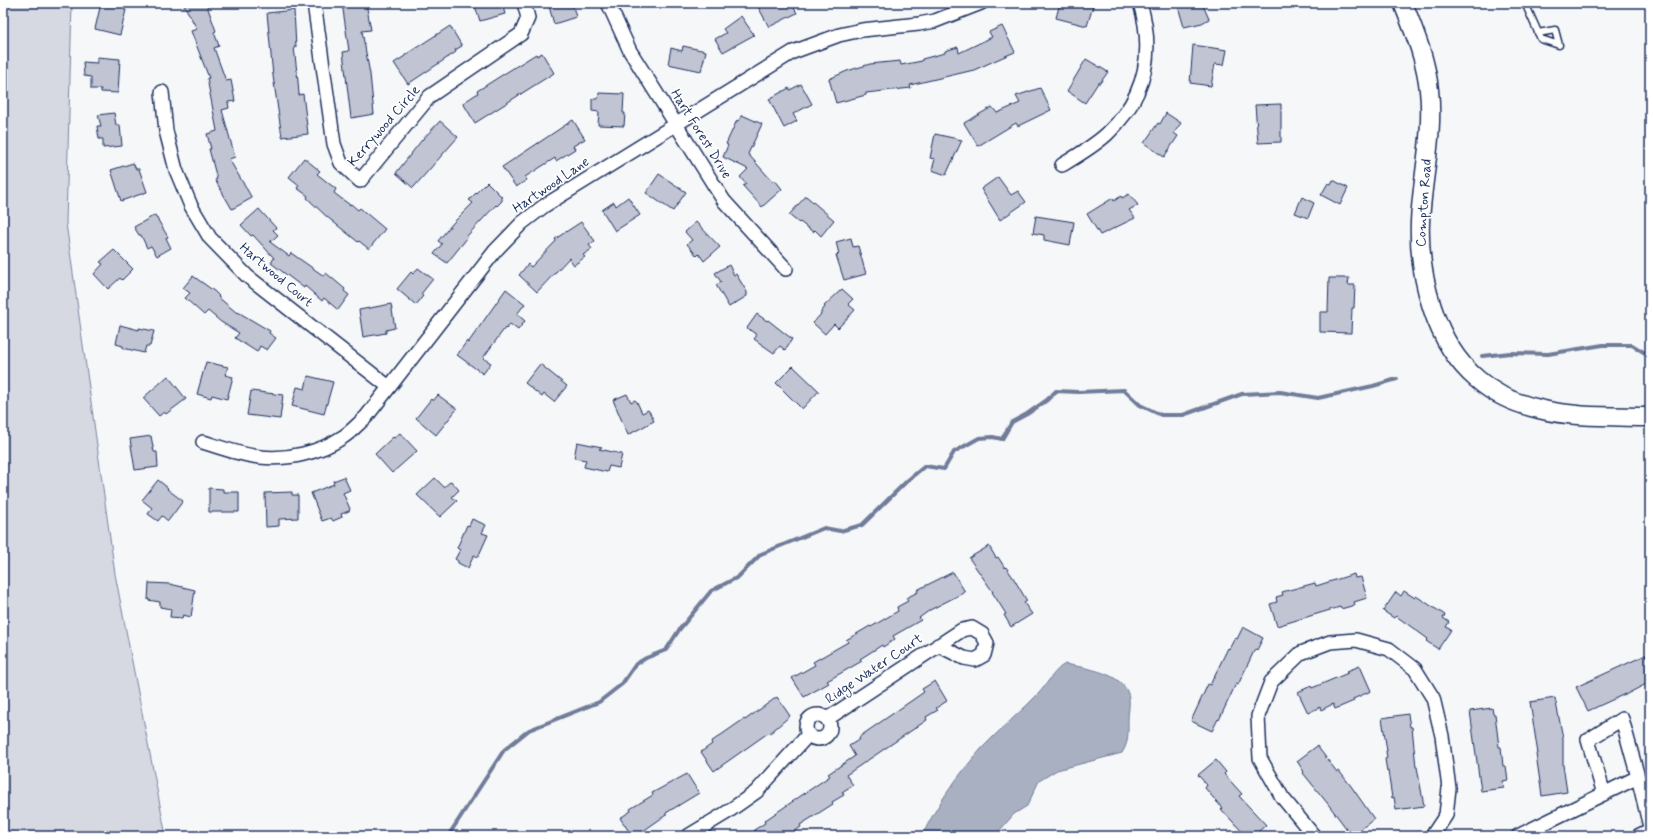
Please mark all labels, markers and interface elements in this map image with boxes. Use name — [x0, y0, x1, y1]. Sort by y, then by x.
street label: Kerrywood Circle — [344, 81, 424, 171]
street label: Hart Forest Drive — [666, 86, 736, 182]
street label: Hartwood Lane — [509, 153, 593, 217]
street label: Compton Road — [1412, 158, 1436, 248]
street label: Hartwood Court — [235, 239, 317, 311]
street label: Ridge Water Court — [822, 630, 927, 709]

